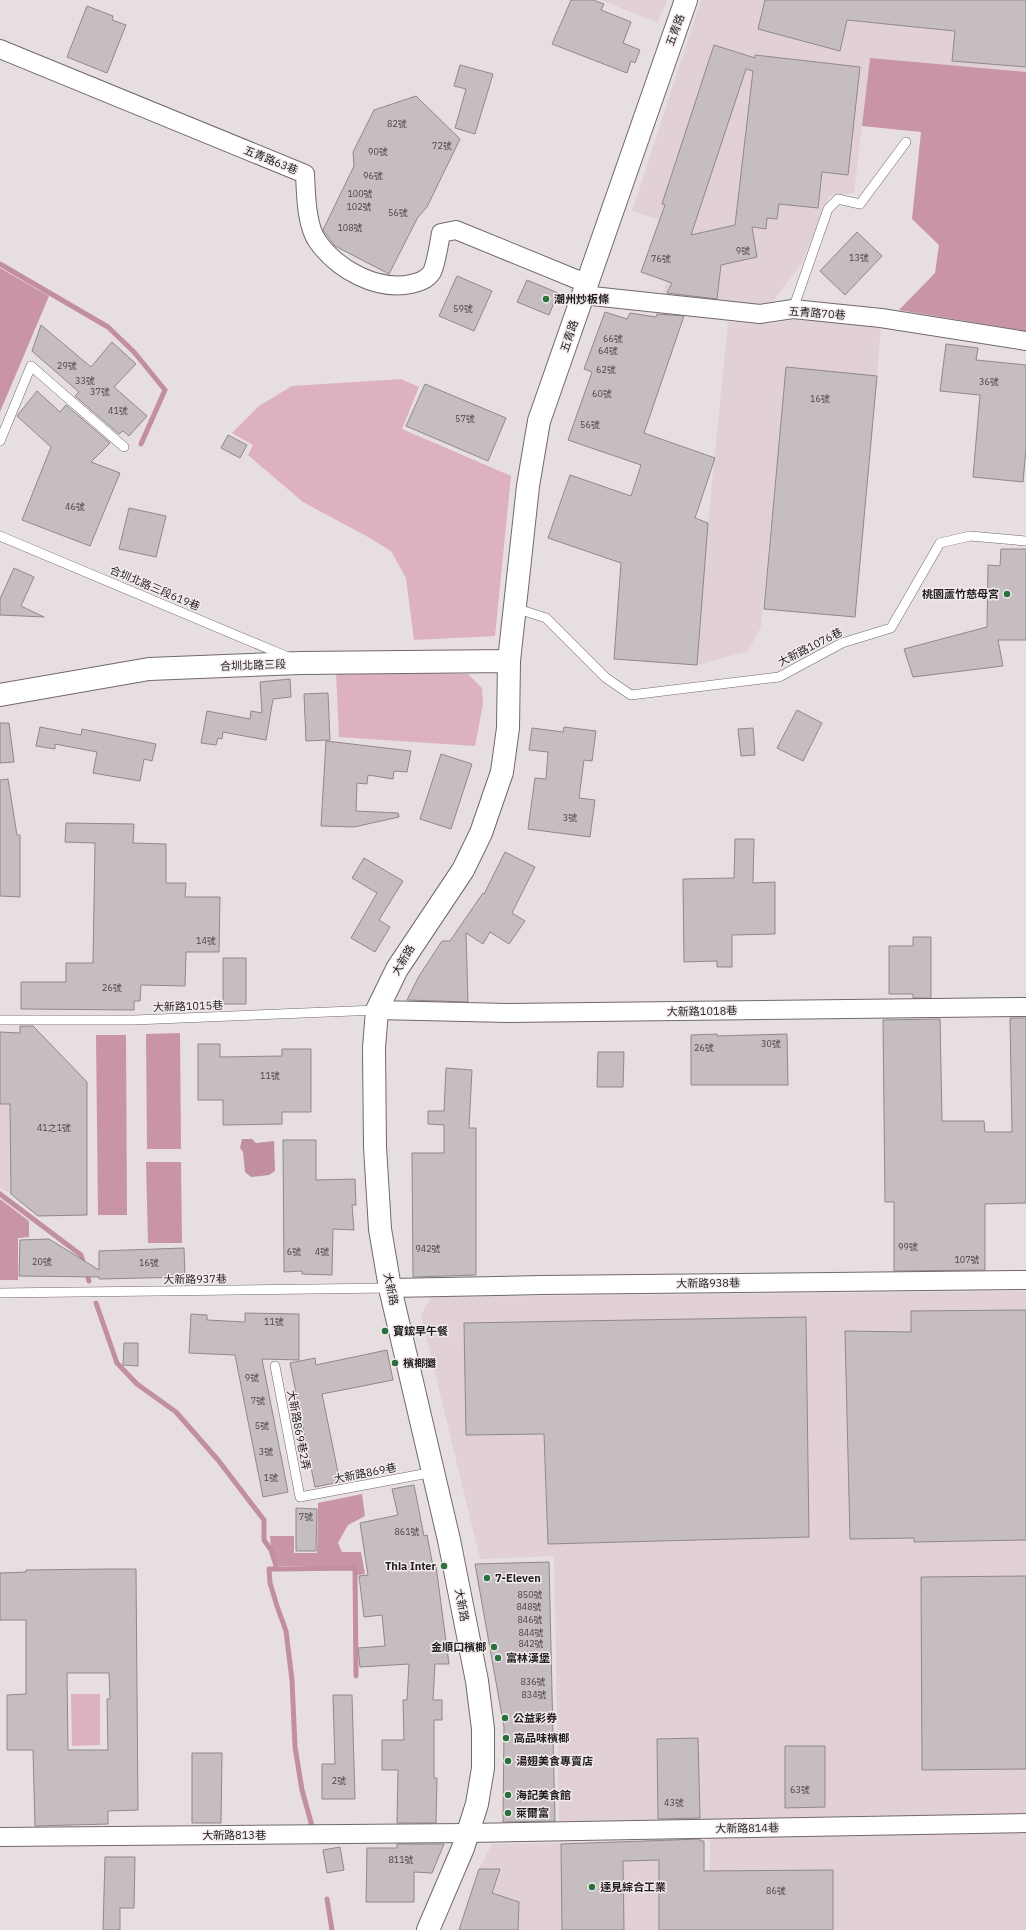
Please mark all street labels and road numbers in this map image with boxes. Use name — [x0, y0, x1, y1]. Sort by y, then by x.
street label: 五青路 — [663, 12, 687, 48]
street label: 五青路63巷 — [242, 143, 300, 177]
street label: 五青路70巷 — [788, 304, 846, 322]
street label: 五青路 — [557, 318, 581, 354]
street label: 合圳北路三段619巷 — [108, 563, 202, 613]
street label: 大新路1076巷 — [775, 625, 845, 669]
street label: 合圳北路三段 — [220, 657, 286, 673]
street label: 大新路 — [389, 942, 417, 978]
street label: 大新路1015巷 — [153, 998, 223, 1014]
street label: 大新路1018巷 — [667, 1003, 737, 1019]
street label: 大新路937巷 — [163, 1271, 227, 1287]
street label: 大新路 — [381, 1271, 401, 1307]
street label: 大新路938巷 — [676, 1275, 740, 1291]
street label: 大新路869巷2弄 — [284, 1389, 314, 1471]
street label: 大新路869巷 — [332, 1460, 398, 1486]
street label: 大新路 — [452, 1587, 472, 1623]
street label: 大新路814巷 — [715, 1820, 779, 1836]
street label: 大新路813巷 — [202, 1828, 266, 1842]

